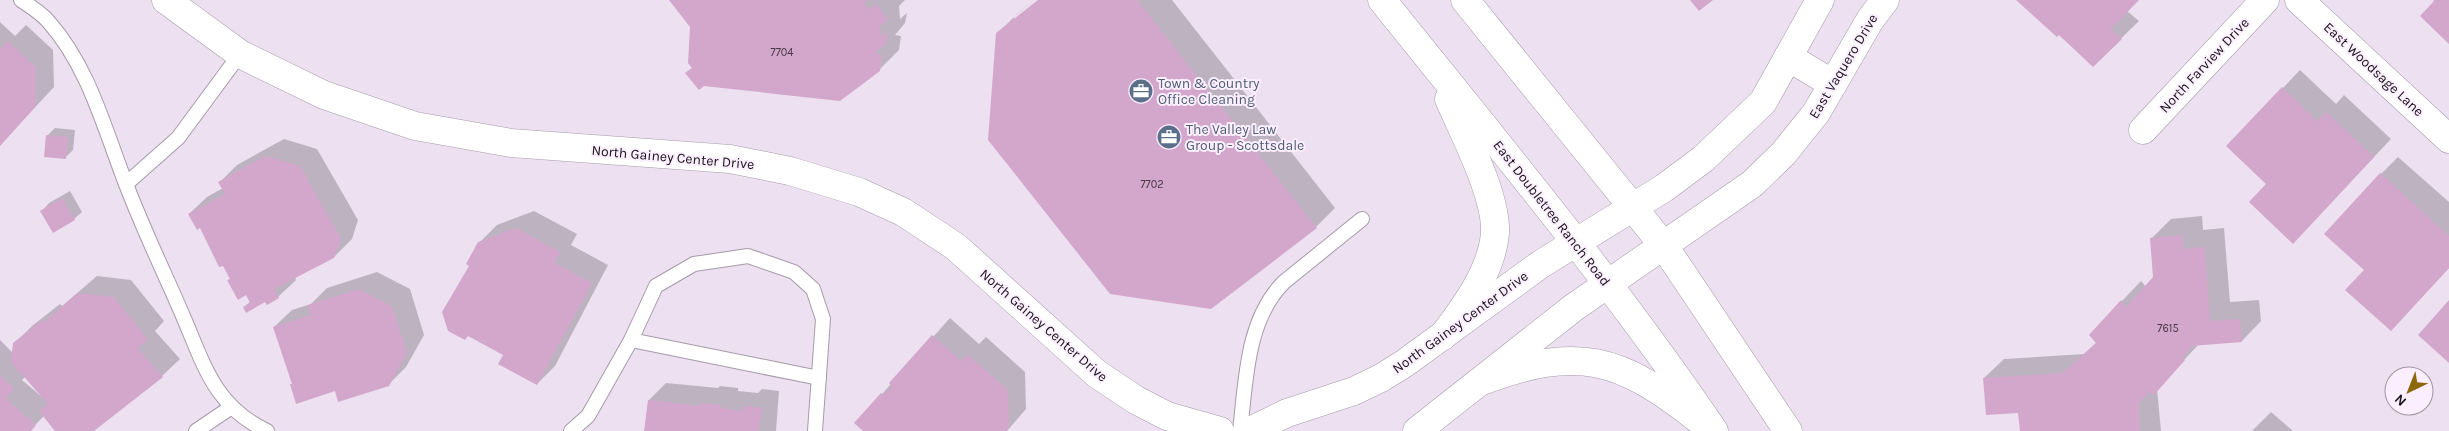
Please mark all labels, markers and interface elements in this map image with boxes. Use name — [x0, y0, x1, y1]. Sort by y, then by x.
street label: East Vaquero Drive — [1805, 11, 1881, 122]
street label: North Farview Drive — [2156, 14, 2253, 116]
street label: East Woodsage Lane — [2320, 19, 2427, 120]
house number: 7704 — [770, 46, 794, 59]
place label: Town & Country Office Cleaning — [1158, 75, 1260, 108]
office icon: Town & Country Office Cleaning — [1128, 78, 1154, 104]
place label: The Valley Law Group - Scottsdale — [1186, 121, 1304, 154]
office icon: The Valley Law Group - Scottsdale — [1156, 124, 1182, 150]
street label: East Doubletree Ranch Road — [1489, 137, 1614, 290]
street label: North Gainey Center Drive — [591, 142, 755, 173]
house number: 7702 — [1140, 178, 1164, 191]
street label: North Gainey Center Drive — [976, 265, 1111, 385]
street label: North Gainey Center Drive — [1389, 267, 1531, 377]
house number: 7615 — [2157, 322, 2179, 335]
north arrow — [2384, 366, 2434, 416]
text: N — [2391, 390, 2410, 410]

